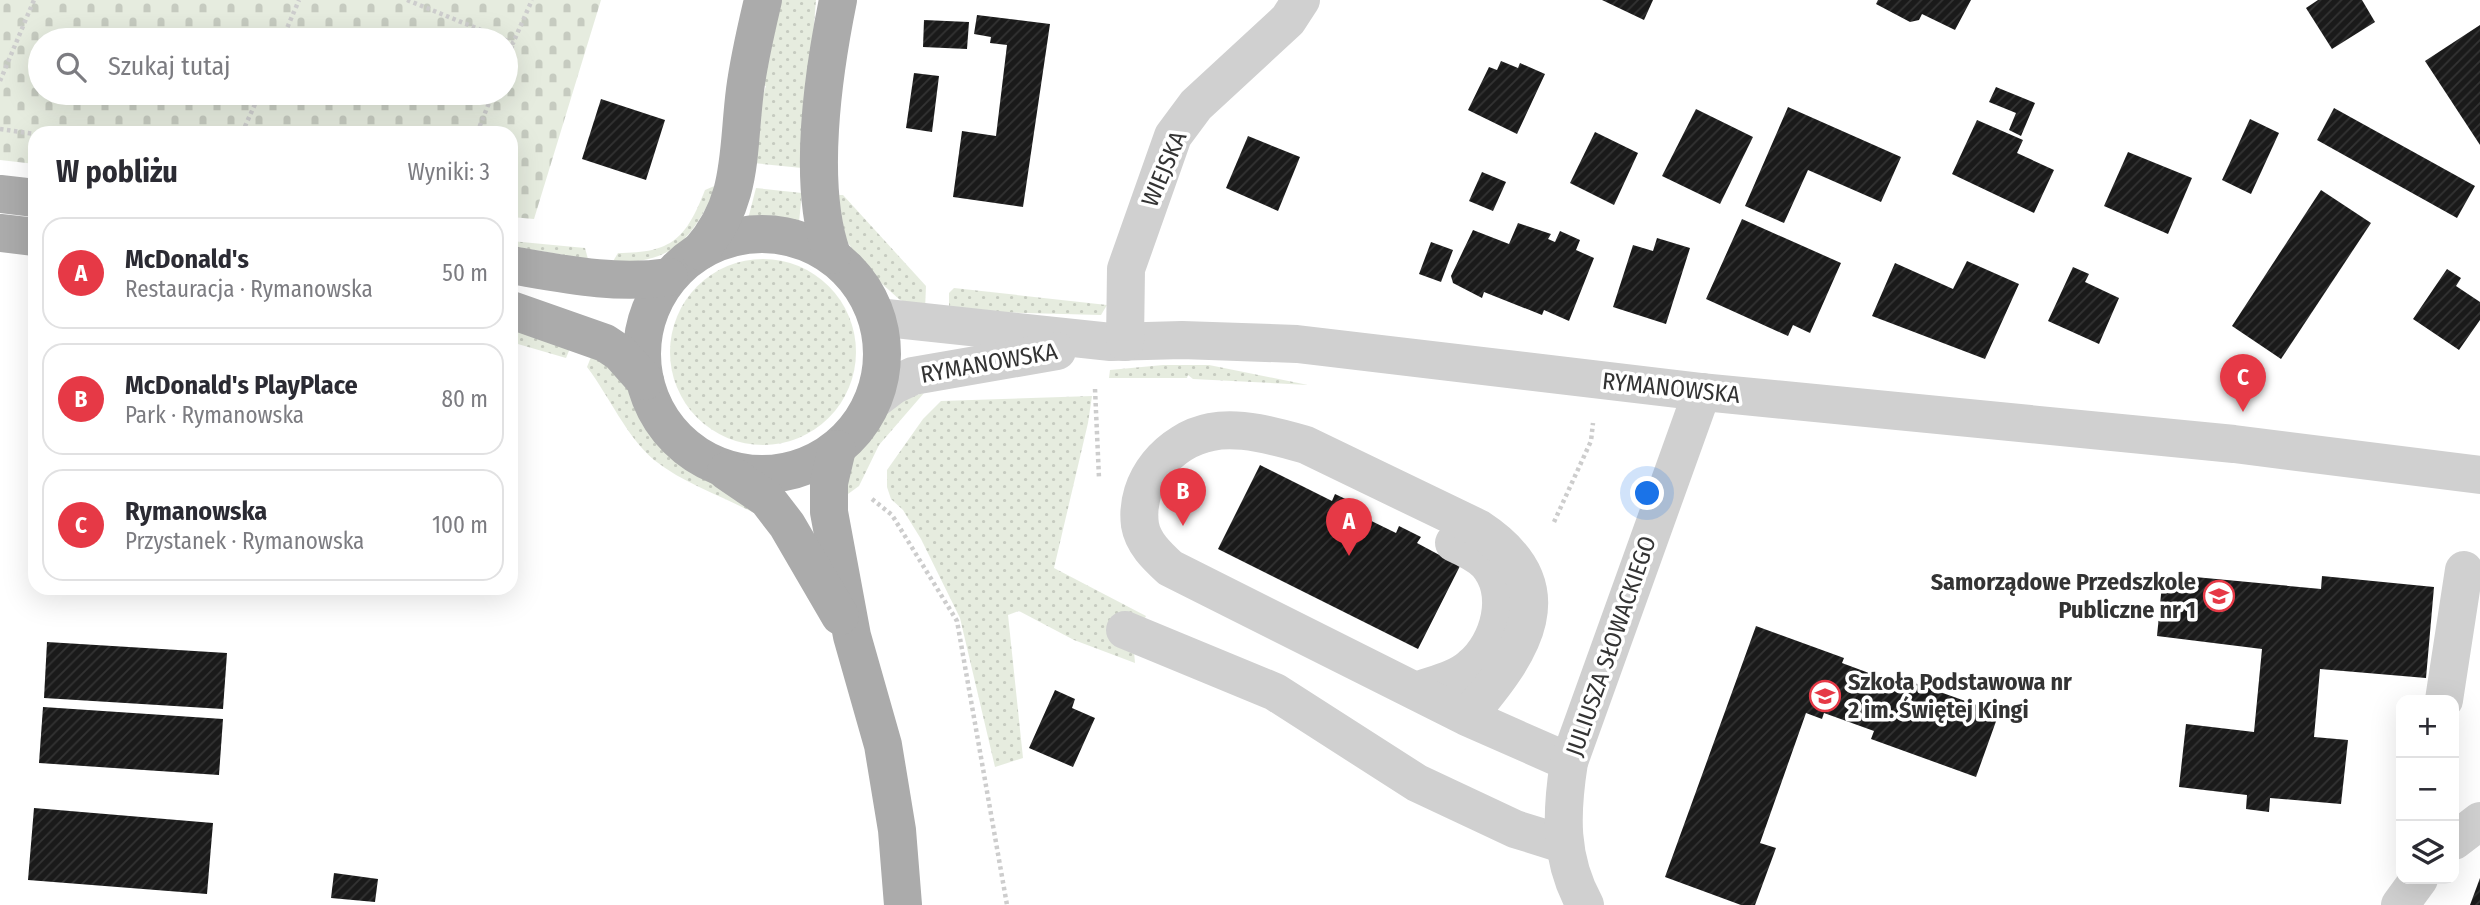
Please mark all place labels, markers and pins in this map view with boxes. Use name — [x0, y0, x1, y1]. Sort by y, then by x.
pin: C — [2220, 354, 2266, 412]
pin: B — [1160, 468, 1206, 526]
pin: A — [1326, 498, 1372, 556]
place label: Samorządowe Przedszkole Publiczne nr 1 — [1931, 568, 2196, 624]
school or university icon: Samorządowe Przedszkole Publiczne nr 1 — [2202, 579, 2236, 613]
place label: Szkoła Podstawowa nr 2 im. Świętej Kingi — [1847, 668, 2072, 724]
school or university icon: Szkoła Podstawowa nr 2 im. Świętej Kingi — [1808, 679, 1842, 713]

